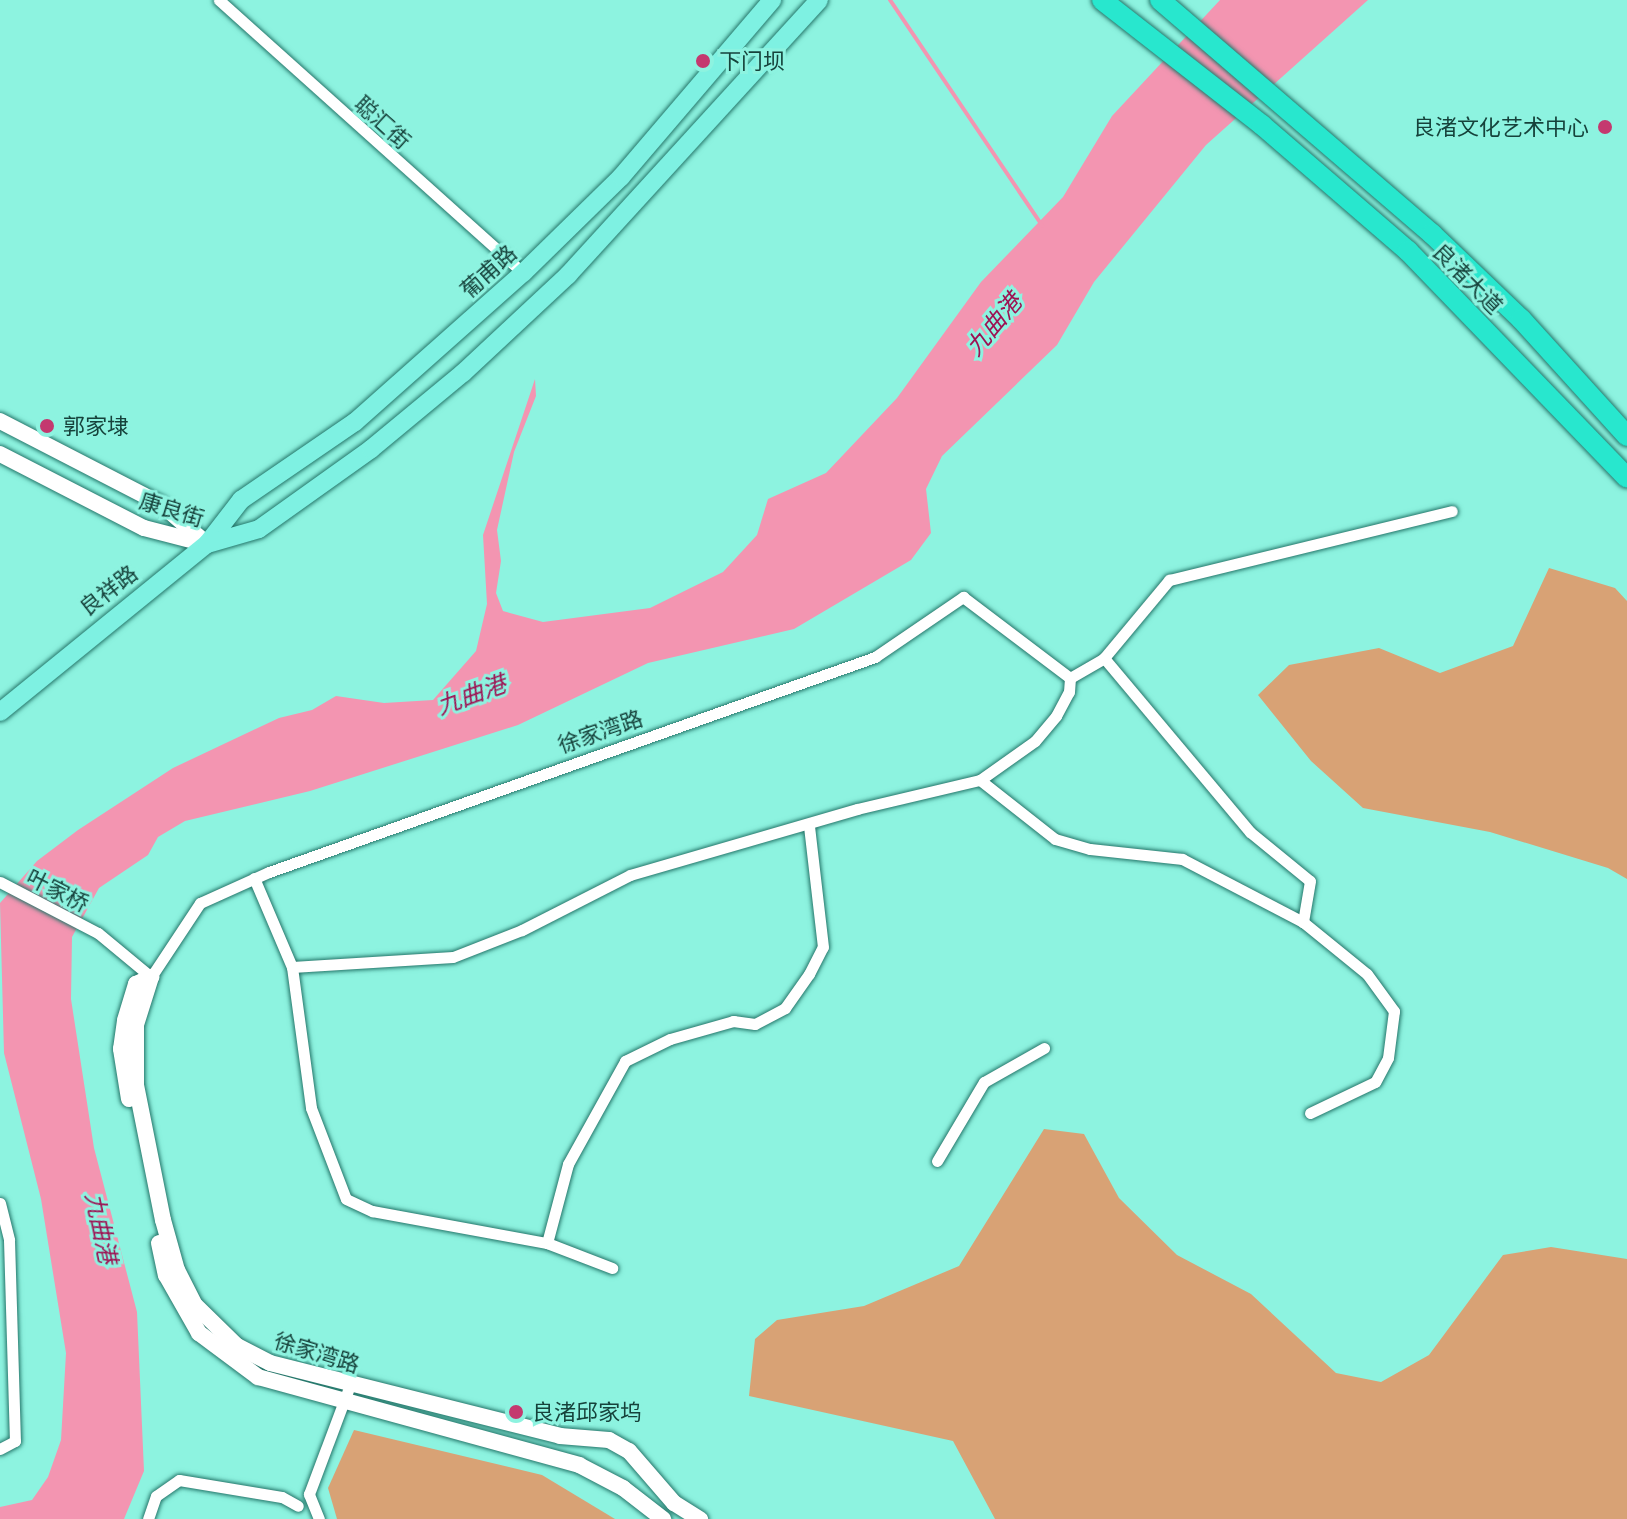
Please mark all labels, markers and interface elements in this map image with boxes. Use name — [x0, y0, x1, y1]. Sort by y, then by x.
place label: 下门坝 — [719, 48, 785, 74]
marker: 下门坝 — [694, 52, 712, 70]
street label: 聪汇街 — [350, 90, 416, 154]
place label: 良渚文化艺术中心 — [1413, 114, 1589, 140]
marker: 良渚文化艺术中心 — [1596, 118, 1614, 136]
street label: 良渚大道 — [1428, 238, 1508, 318]
street label: 葡甫路 — [455, 239, 521, 303]
water label: 九曲港 — [959, 287, 1027, 361]
place label: 郭家埭 — [63, 413, 129, 439]
marker: 郭家埭 — [38, 417, 56, 435]
street label: 康良街 — [137, 487, 207, 531]
street label: 良祥路 — [74, 559, 142, 621]
water label: 九曲港 — [432, 668, 510, 720]
street label: 徐家湾路 — [554, 704, 646, 758]
street label: 叶家桥 — [23, 863, 93, 917]
water label: 九曲港 — [80, 1190, 124, 1266]
street label: 徐家湾路 — [271, 1327, 363, 1377]
place label: 良渚邱家坞 — [532, 1399, 642, 1425]
marker: 良渚邱家坞 — [507, 1403, 525, 1421]

